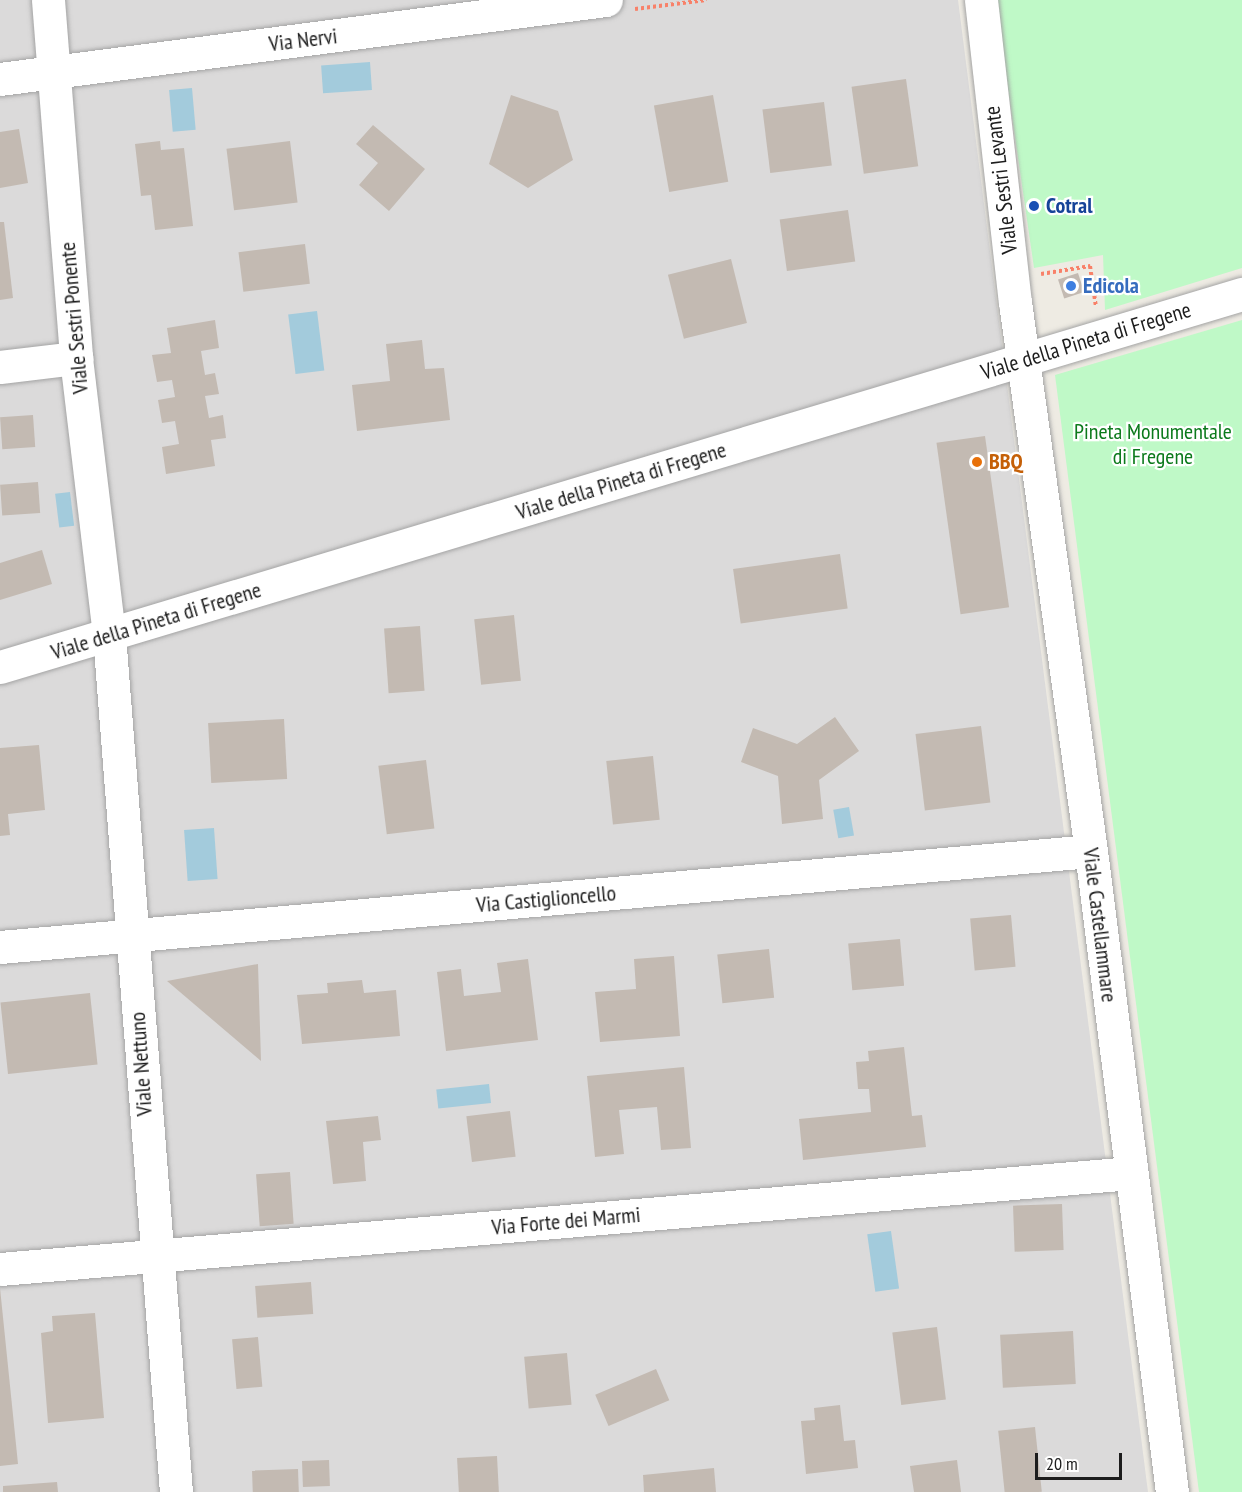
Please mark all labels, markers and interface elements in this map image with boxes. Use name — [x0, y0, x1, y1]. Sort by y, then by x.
street label: Via Nervi — [267, 23, 339, 57]
street label: Viale Sestri Levante — [979, 104, 1023, 256]
place label: Cotral — [1046, 193, 1092, 219]
marker: Cotral — [1027, 199, 1041, 213]
street label: Viale Sestri Ponente — [54, 241, 94, 395]
place label: Edicola — [1083, 273, 1139, 299]
marker: Edicola — [1064, 279, 1078, 293]
street label: Viale della Pineta di Fregene — [978, 296, 1194, 386]
park label: Pineta Monumentale di Fregene — [1074, 418, 1232, 470]
street label: Viale della Pineta di Fregene — [513, 436, 729, 526]
place label: BBQ — [989, 449, 1023, 475]
marker: BBQ — [970, 455, 984, 469]
street label: Viale della Pineta di Fregene — [48, 576, 264, 666]
street label: Viale Castellammare — [1077, 846, 1123, 1004]
street label: Via Castiglioncello — [475, 880, 617, 918]
street label: Viale Nettuno — [124, 1011, 158, 1117]
street label: Via Forte dei Marmi — [491, 1201, 641, 1241]
scale bar — [1038, 1441, 1125, 1479]
text: 20 m — [1046, 1452, 1078, 1475]

